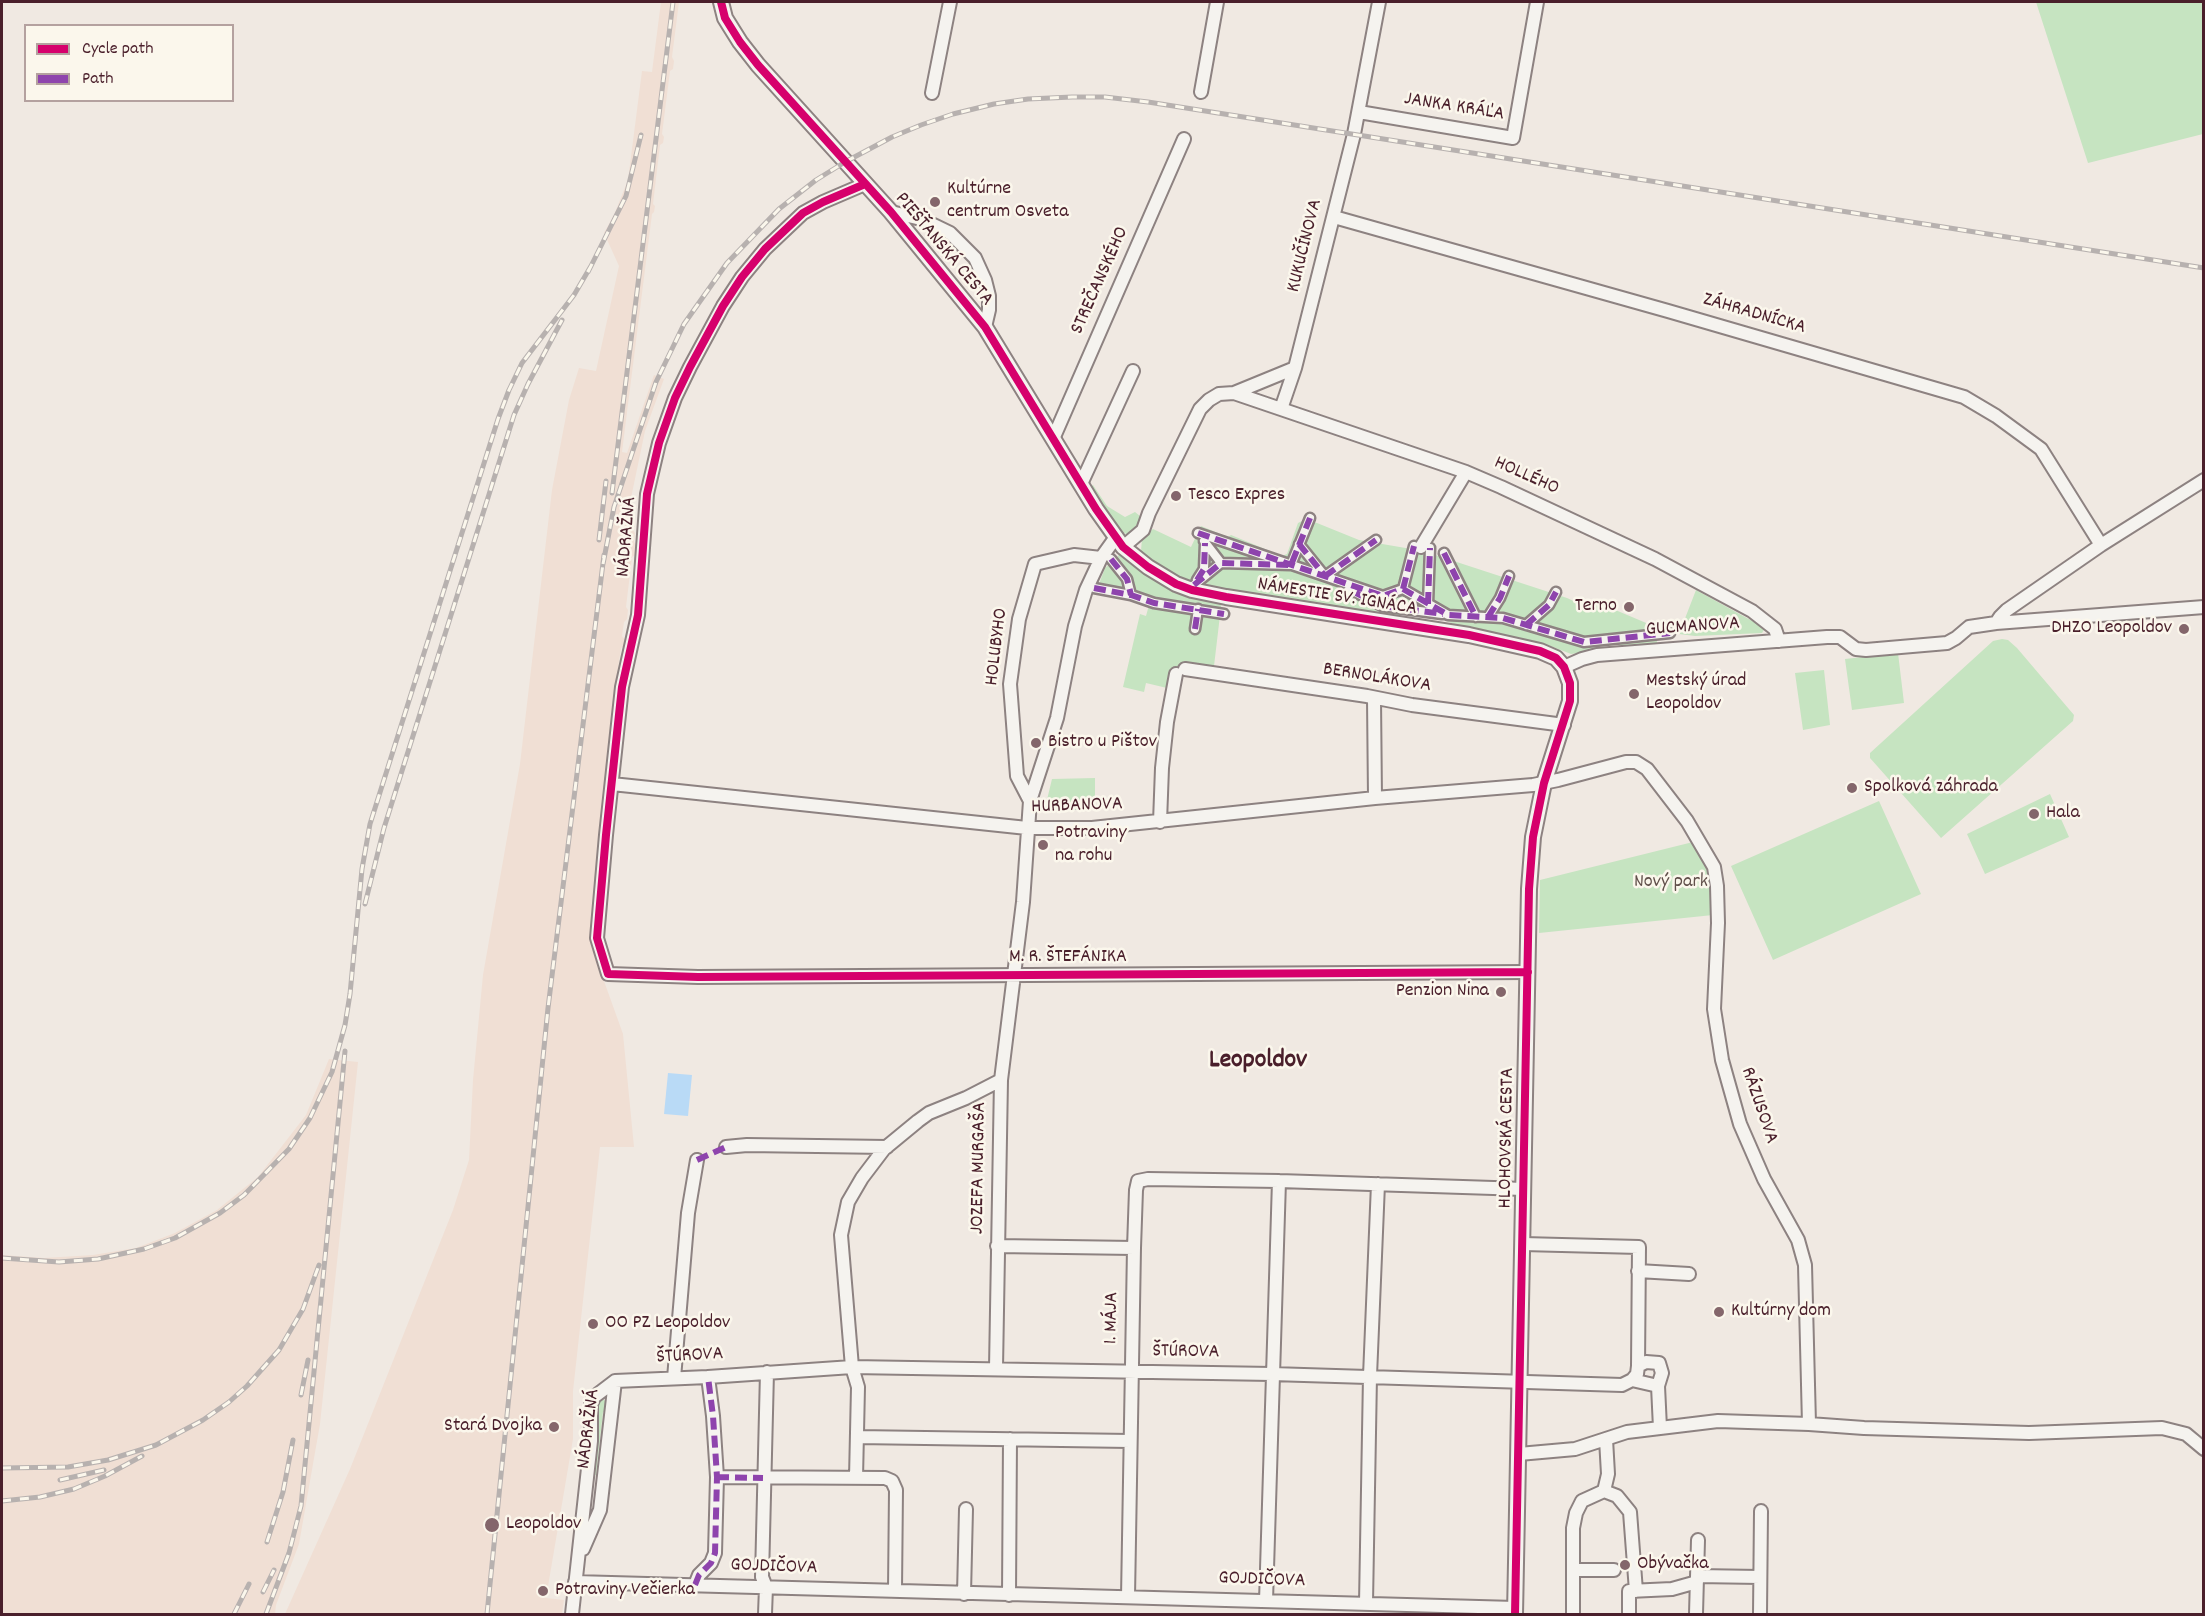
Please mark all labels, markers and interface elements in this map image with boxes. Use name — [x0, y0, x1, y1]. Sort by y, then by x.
legend — [24, 24, 234, 102]
text: Cycle path — [82, 37, 153, 62]
text: Path — [82, 67, 114, 92]
street label: JANKA KRÁĽA — [1402, 88, 1506, 128]
place label: Kultúrne centrum Osveta — [947, 178, 1069, 225]
street label: PIEŠŤANSKÁ CESTA — [888, 188, 998, 312]
marker: Kultúrne centrum Osveta — [928, 195, 942, 209]
street label: KUKUČÍNOVA — [1283, 197, 1329, 295]
street label: STREČANSKÉHO — [1067, 224, 1135, 338]
street label: ZÁHRADNÍCKA — [1700, 289, 1808, 341]
street label: HOLLÉHO — [1490, 452, 1562, 502]
place label: Tesco Expres — [1188, 484, 1285, 508]
marker: Tesco Expres — [1169, 489, 1183, 503]
street label: NÁDRAŽNÁ — [613, 496, 643, 578]
street label: NÁMESTIE SV. IGNÁCA — [1255, 574, 1419, 622]
place label: Terno — [1575, 595, 1617, 619]
marker: Terno — [1622, 600, 1636, 614]
street label: HOLUBYHO — [981, 607, 1015, 687]
street label: GUCMANOVA — [1645, 613, 1741, 643]
place label: DHZO Leopoldov — [2051, 617, 2172, 641]
marker: DHZO Leopoldov — [2177, 622, 2191, 636]
street label: BERNOLÁKOVA — [1321, 659, 1433, 699]
place label: Mestský úrad Leopoldov — [1646, 670, 1746, 717]
marker: Mestský úrad Leopoldov — [1627, 687, 1641, 701]
place label: Bistro u Pištov — [1048, 731, 1157, 755]
marker: Bistro u Pištov — [1029, 736, 1043, 750]
place label: Spolková záhrada — [1864, 776, 1998, 800]
marker: Spolková záhrada — [1845, 781, 1859, 795]
street label: HURBANOVA — [1031, 793, 1123, 821]
place label: Hala — [2046, 802, 2080, 826]
marker: Hala — [2027, 807, 2041, 821]
place label: Potraviny na rohu — [1055, 822, 1126, 869]
marker: Potraviny na rohu — [1036, 838, 1050, 852]
park label: Nový park — [1634, 871, 1708, 895]
street label: M. R. ŠTEFÁNIKA — [1009, 946, 1127, 970]
place label: Penzion Nina — [1396, 980, 1489, 1004]
marker: Penzion Nina — [1494, 985, 1508, 999]
district label: Leopoldov — [1209, 1046, 1307, 1078]
street label: RÁZUSOVA — [1734, 1065, 1782, 1147]
street label: HLOHOVSKÁ CESTA — [1495, 1067, 1521, 1209]
street label: JOZEFA MURGAŠA — [967, 1102, 993, 1234]
street label: 1. MÁJA — [1101, 1292, 1125, 1344]
place label: Kultúrny dom — [1731, 1300, 1831, 1324]
marker: Kultúrny dom — [1712, 1305, 1726, 1319]
place label: OO PZ Leopoldov — [605, 1312, 730, 1336]
marker: OO PZ Leopoldov — [586, 1317, 600, 1331]
street label: ŠTÚROVA — [1152, 1340, 1220, 1366]
street label: ŠTÚROVA — [656, 1343, 724, 1371]
street label: NÁDRAŽNÁ — [573, 1388, 607, 1470]
place label: Stará Dvojka — [444, 1415, 542, 1439]
marker: Stará Dvojka — [547, 1420, 561, 1434]
place label: Leopoldov — [506, 1513, 581, 1537]
marker: Leopoldov — [483, 1516, 501, 1534]
place label: Obývačka — [1637, 1553, 1709, 1577]
street label: GOJDIČOVA — [730, 1554, 818, 1582]
marker: Obývačka — [1618, 1558, 1632, 1572]
street label: GOJDIČOVA — [1218, 1567, 1306, 1595]
place label: Potraviny Večierka — [555, 1579, 695, 1603]
marker: Potraviny Večierka — [536, 1584, 550, 1598]

